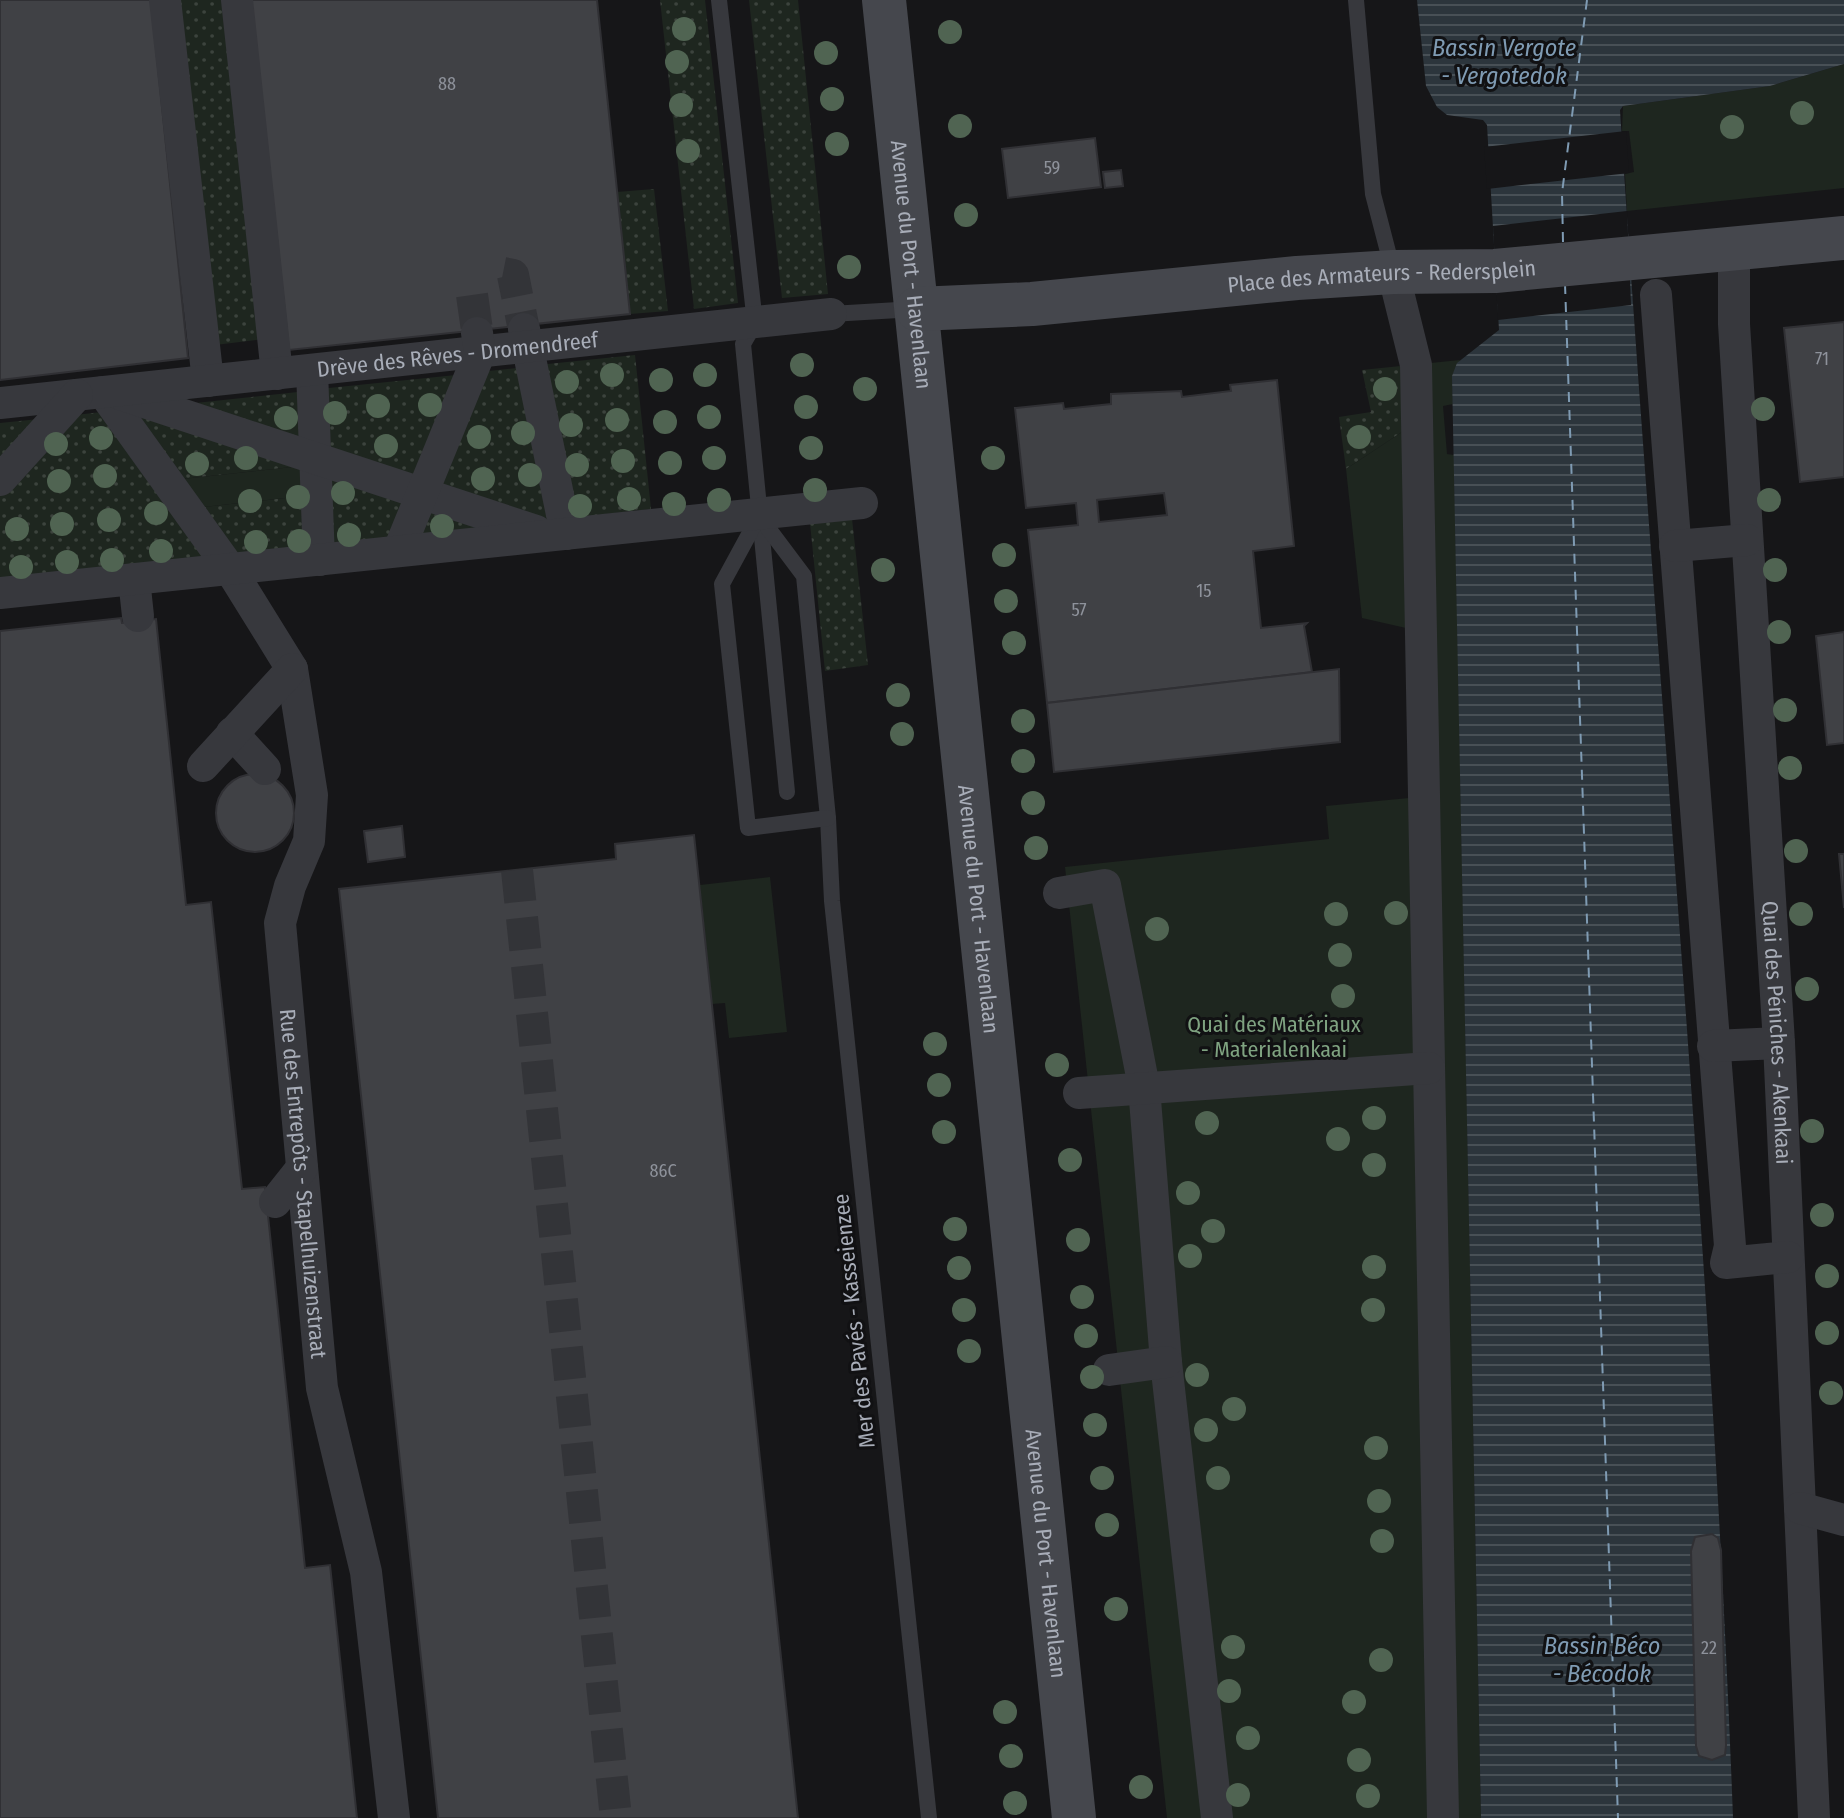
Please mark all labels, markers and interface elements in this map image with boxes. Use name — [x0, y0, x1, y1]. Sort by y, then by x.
water label: Bassin Vergote - Vergotedok — [1432, 34, 1576, 90]
house number: 88 — [438, 73, 456, 95]
street label: Avenue du Port - Havenlaan — [885, 139, 938, 390]
house number: 59 — [1044, 157, 1060, 179]
street label: Place des Armateurs - Redersplein — [1226, 254, 1537, 298]
street label: Drève des Rêves - Dromendreef — [315, 325, 601, 382]
house number: 71 — [1815, 348, 1829, 370]
house number: 15 — [1196, 580, 1212, 602]
house number: 57 — [1071, 599, 1087, 621]
street label: Avenue du Port - Havenlaan — [953, 783, 1005, 1035]
street label: Quai des Péniches - Akenkaai — [1757, 900, 1798, 1165]
street label: Rue des Entrepôts - Stapelhuizenstraat — [274, 1007, 333, 1360]
park label: Quai des Matériaux - Materialenkaai — [1187, 1011, 1361, 1063]
house number: 86C — [649, 1160, 677, 1182]
street label: Mer des Pavés - Kasseienzee — [827, 1192, 881, 1450]
street label: Avenue du Port - Havenlaan — [1020, 1428, 1073, 1679]
water label: Bassin Béco - Bécodok — [1544, 1632, 1660, 1688]
house number: 22 — [1701, 1637, 1717, 1659]

